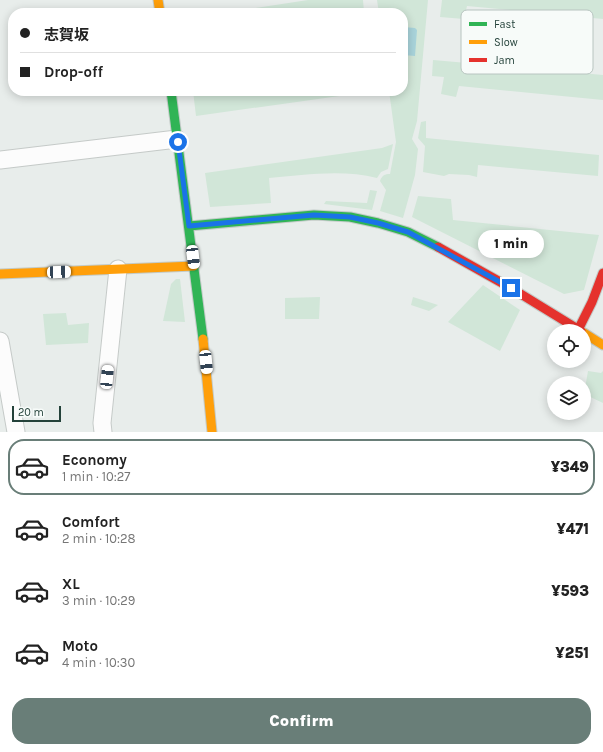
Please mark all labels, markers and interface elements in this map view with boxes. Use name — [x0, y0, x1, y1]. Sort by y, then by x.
legend — [461, 10, 593, 74]
text: Fast — [494, 18, 515, 31]
text: 志賀坂 — [44, 26, 89, 44]
text: Slow — [494, 36, 518, 49]
text: Jam — [494, 54, 515, 67]
text: Drop-off — [44, 63, 103, 81]
route start — [169, 133, 187, 151]
callout: 1 min — [478, 230, 544, 258]
text: 1 min — [494, 236, 528, 251]
car — [186, 244, 200, 270]
car — [47, 266, 71, 278]
route end — [502, 279, 520, 297]
map controls — [547, 324, 591, 420]
button: locate — [547, 324, 591, 368]
car — [199, 349, 213, 375]
car — [100, 364, 114, 390]
button: layers — [547, 376, 591, 420]
scale bar — [12, 404, 61, 423]
text: 20 m — [18, 406, 44, 419]
icon: car — [14, 449, 50, 485]
text: Economy — [62, 451, 127, 469]
text: ¥349 — [551, 458, 589, 476]
text: 1 min · 10:27 — [62, 469, 130, 484]
icon: car — [14, 511, 50, 547]
text: Comfort — [62, 513, 120, 531]
text: ¥471 — [556, 520, 589, 538]
text: 2 min · 10:28 — [62, 531, 136, 546]
icon: car — [14, 573, 50, 609]
text: XL — [62, 575, 80, 593]
text: ¥593 — [551, 582, 589, 600]
text: 3 min · 10:29 — [62, 593, 135, 608]
icon: car — [14, 635, 50, 671]
text: Moto — [62, 637, 98, 655]
text: ¥251 — [555, 644, 589, 662]
text: 4 min · 10:30 — [62, 655, 135, 670]
button: Confirm — [12, 698, 591, 744]

